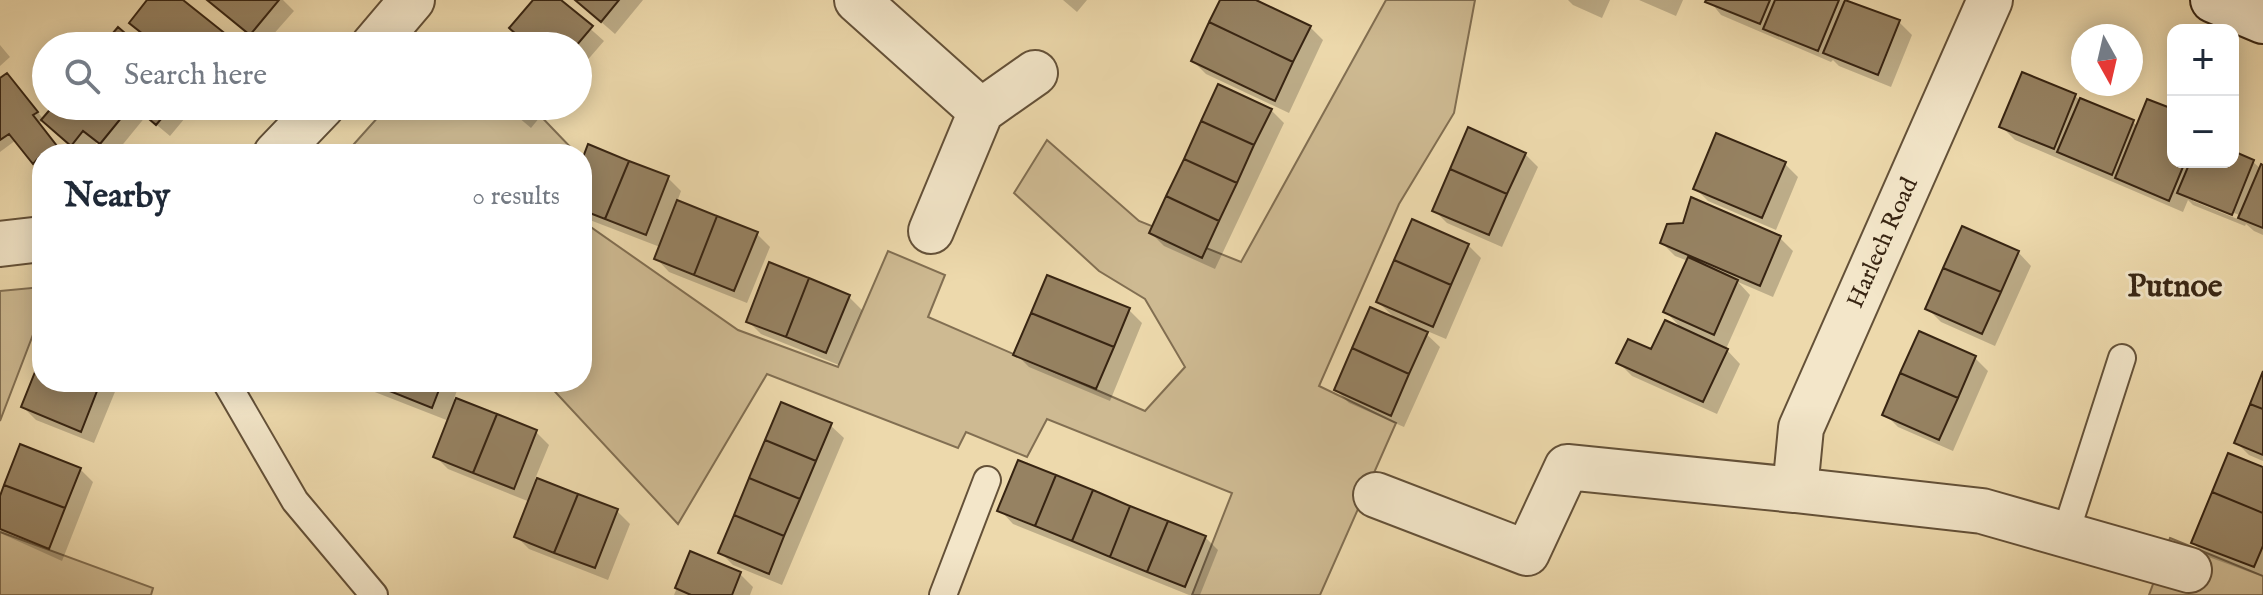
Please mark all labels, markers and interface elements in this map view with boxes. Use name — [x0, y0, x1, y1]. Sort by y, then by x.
north arrow — [2071, 24, 2143, 96]
map controls — [2167, 24, 2239, 168]
button: + — [2167, 24, 2239, 96]
search box — [32, 32, 592, 120]
icon: search — [60, 54, 104, 98]
text: Search here — [124, 57, 267, 95]
button: − — [2167, 96, 2239, 168]
street label: Harlech Road — [1840, 173, 1926, 313]
text: Nearby — [64, 175, 170, 218]
text: 0 results — [472, 180, 560, 213]
district label: Putnoe — [2127, 267, 2223, 308]

